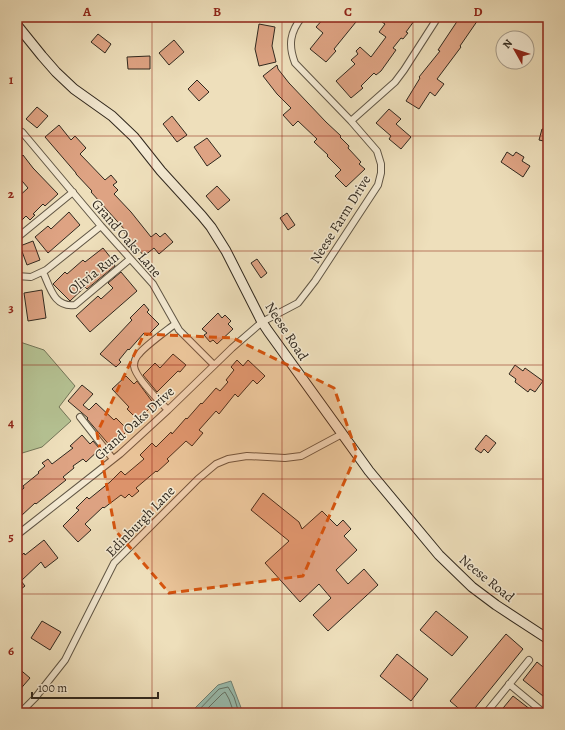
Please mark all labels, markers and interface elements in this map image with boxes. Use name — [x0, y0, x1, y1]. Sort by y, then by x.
text: A — [82, 3, 92, 20]
text: B — [213, 3, 221, 20]
text: C — [344, 3, 352, 20]
text: D — [473, 3, 483, 20]
north arrow — [495, 30, 535, 70]
text: N — [499, 36, 516, 52]
text: 1 — [9, 71, 14, 88]
street label: Neese Farm Drive — [306, 171, 375, 267]
text: 2 — [8, 185, 15, 202]
street label: Grand Oaks Lane — [87, 195, 166, 282]
street label: Olivia Run — [64, 247, 123, 299]
street label: Neese Road — [261, 298, 313, 365]
text: 3 — [8, 299, 14, 316]
street label: Grand Oaks Drive — [90, 382, 179, 464]
text: 4 — [8, 414, 14, 431]
street label: Edinburgh Lane — [102, 482, 179, 561]
text: 5 — [8, 528, 14, 545]
street label: Neese Road — [455, 550, 519, 607]
text: 6 — [8, 642, 14, 659]
scale bar — [32, 674, 158, 700]
text: 100 m — [38, 680, 67, 696]

